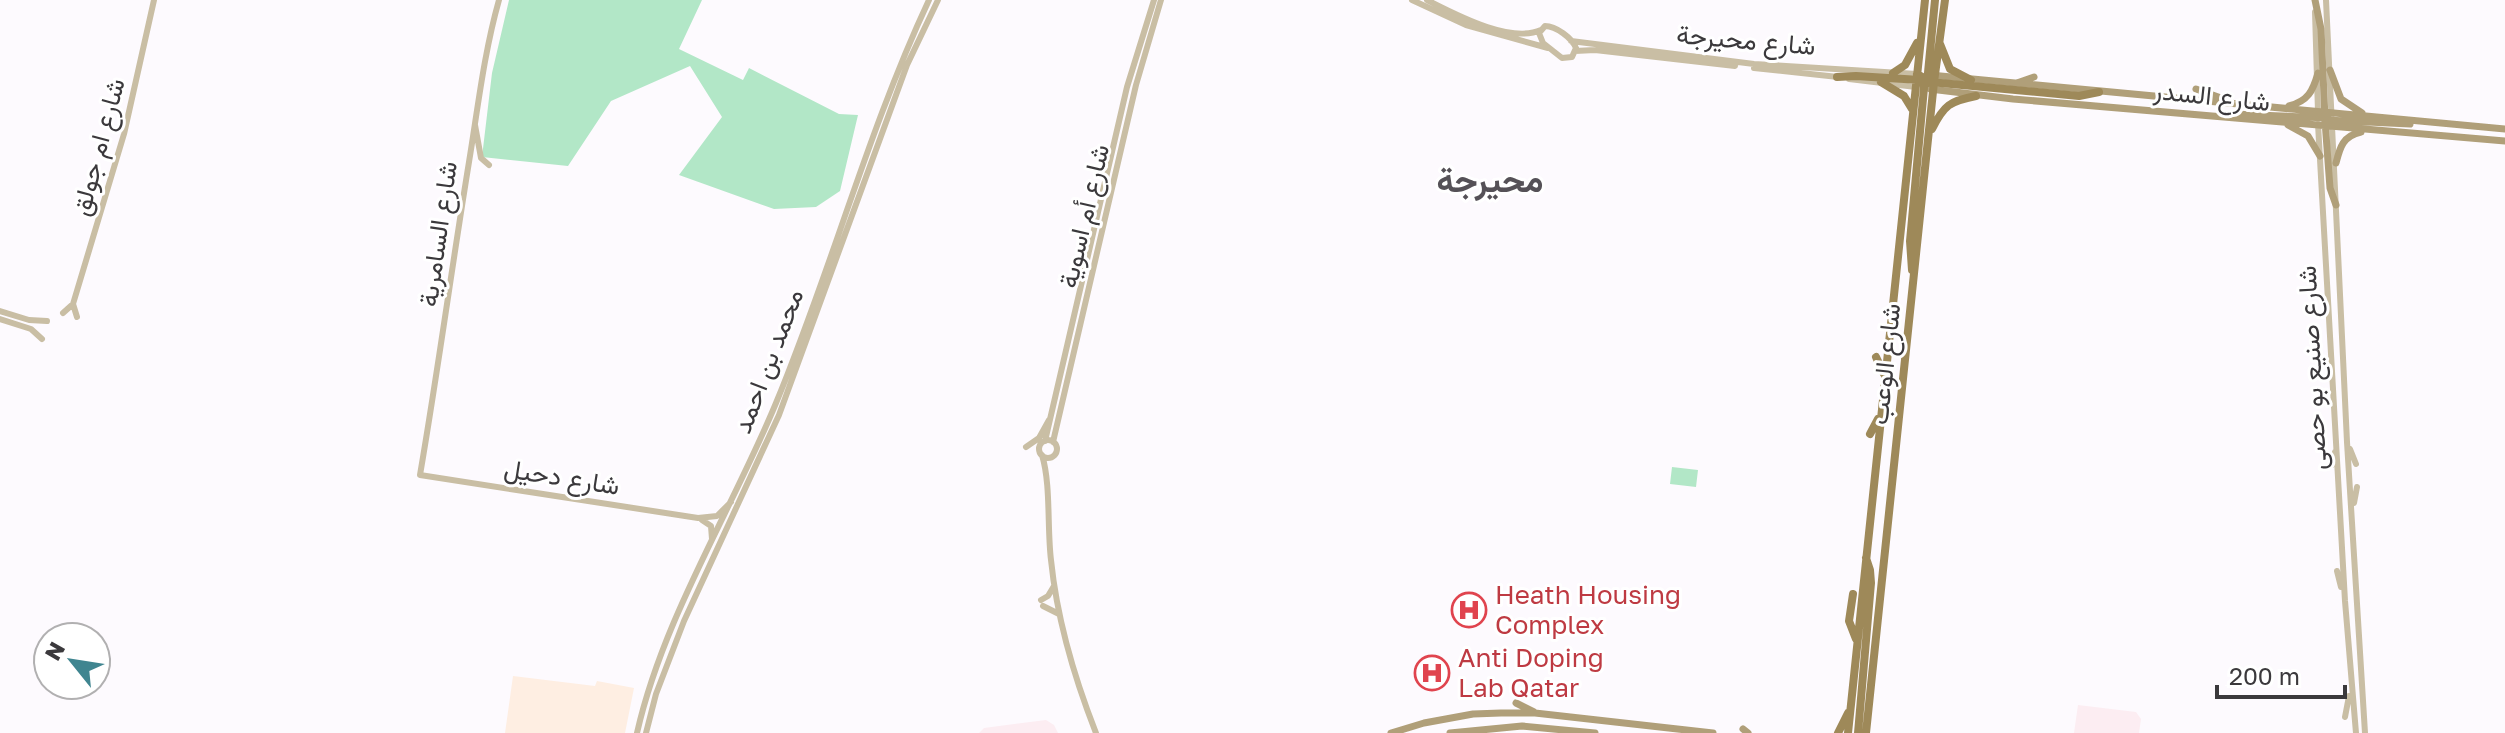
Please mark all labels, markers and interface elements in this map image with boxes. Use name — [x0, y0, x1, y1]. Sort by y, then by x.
street label: شارع محيرجة — [1675, 18, 1817, 64]
street label: شارع السدر — [2151, 74, 2272, 120]
street label: شارع ام جولق — [64, 75, 134, 220]
street label: شارع أم اسوية — [1052, 141, 1118, 291]
street label: شارع السامرية — [412, 159, 466, 309]
district label: محيرجة — [1436, 159, 1544, 202]
street label: شارع صنيع بو حصى — [2291, 265, 2335, 471]
street label: محمد بن احمد — [726, 284, 810, 438]
street label: شارع الوعب — [1863, 302, 1909, 426]
street label: شارع دحيل — [502, 452, 622, 504]
place label: Heath Housing Complex — [1495, 579, 1681, 640]
hospital icon: Heath Housing Complex — [1450, 591, 1488, 629]
north arrow — [32, 621, 112, 701]
text: N — [38, 637, 70, 665]
place label: Anti Doping Lab Qatar — [1458, 642, 1604, 703]
scale bar — [2217, 649, 2345, 699]
hospital icon: Anti Doping Lab Qatar — [1413, 654, 1451, 692]
text: 200 m — [2229, 661, 2300, 690]

